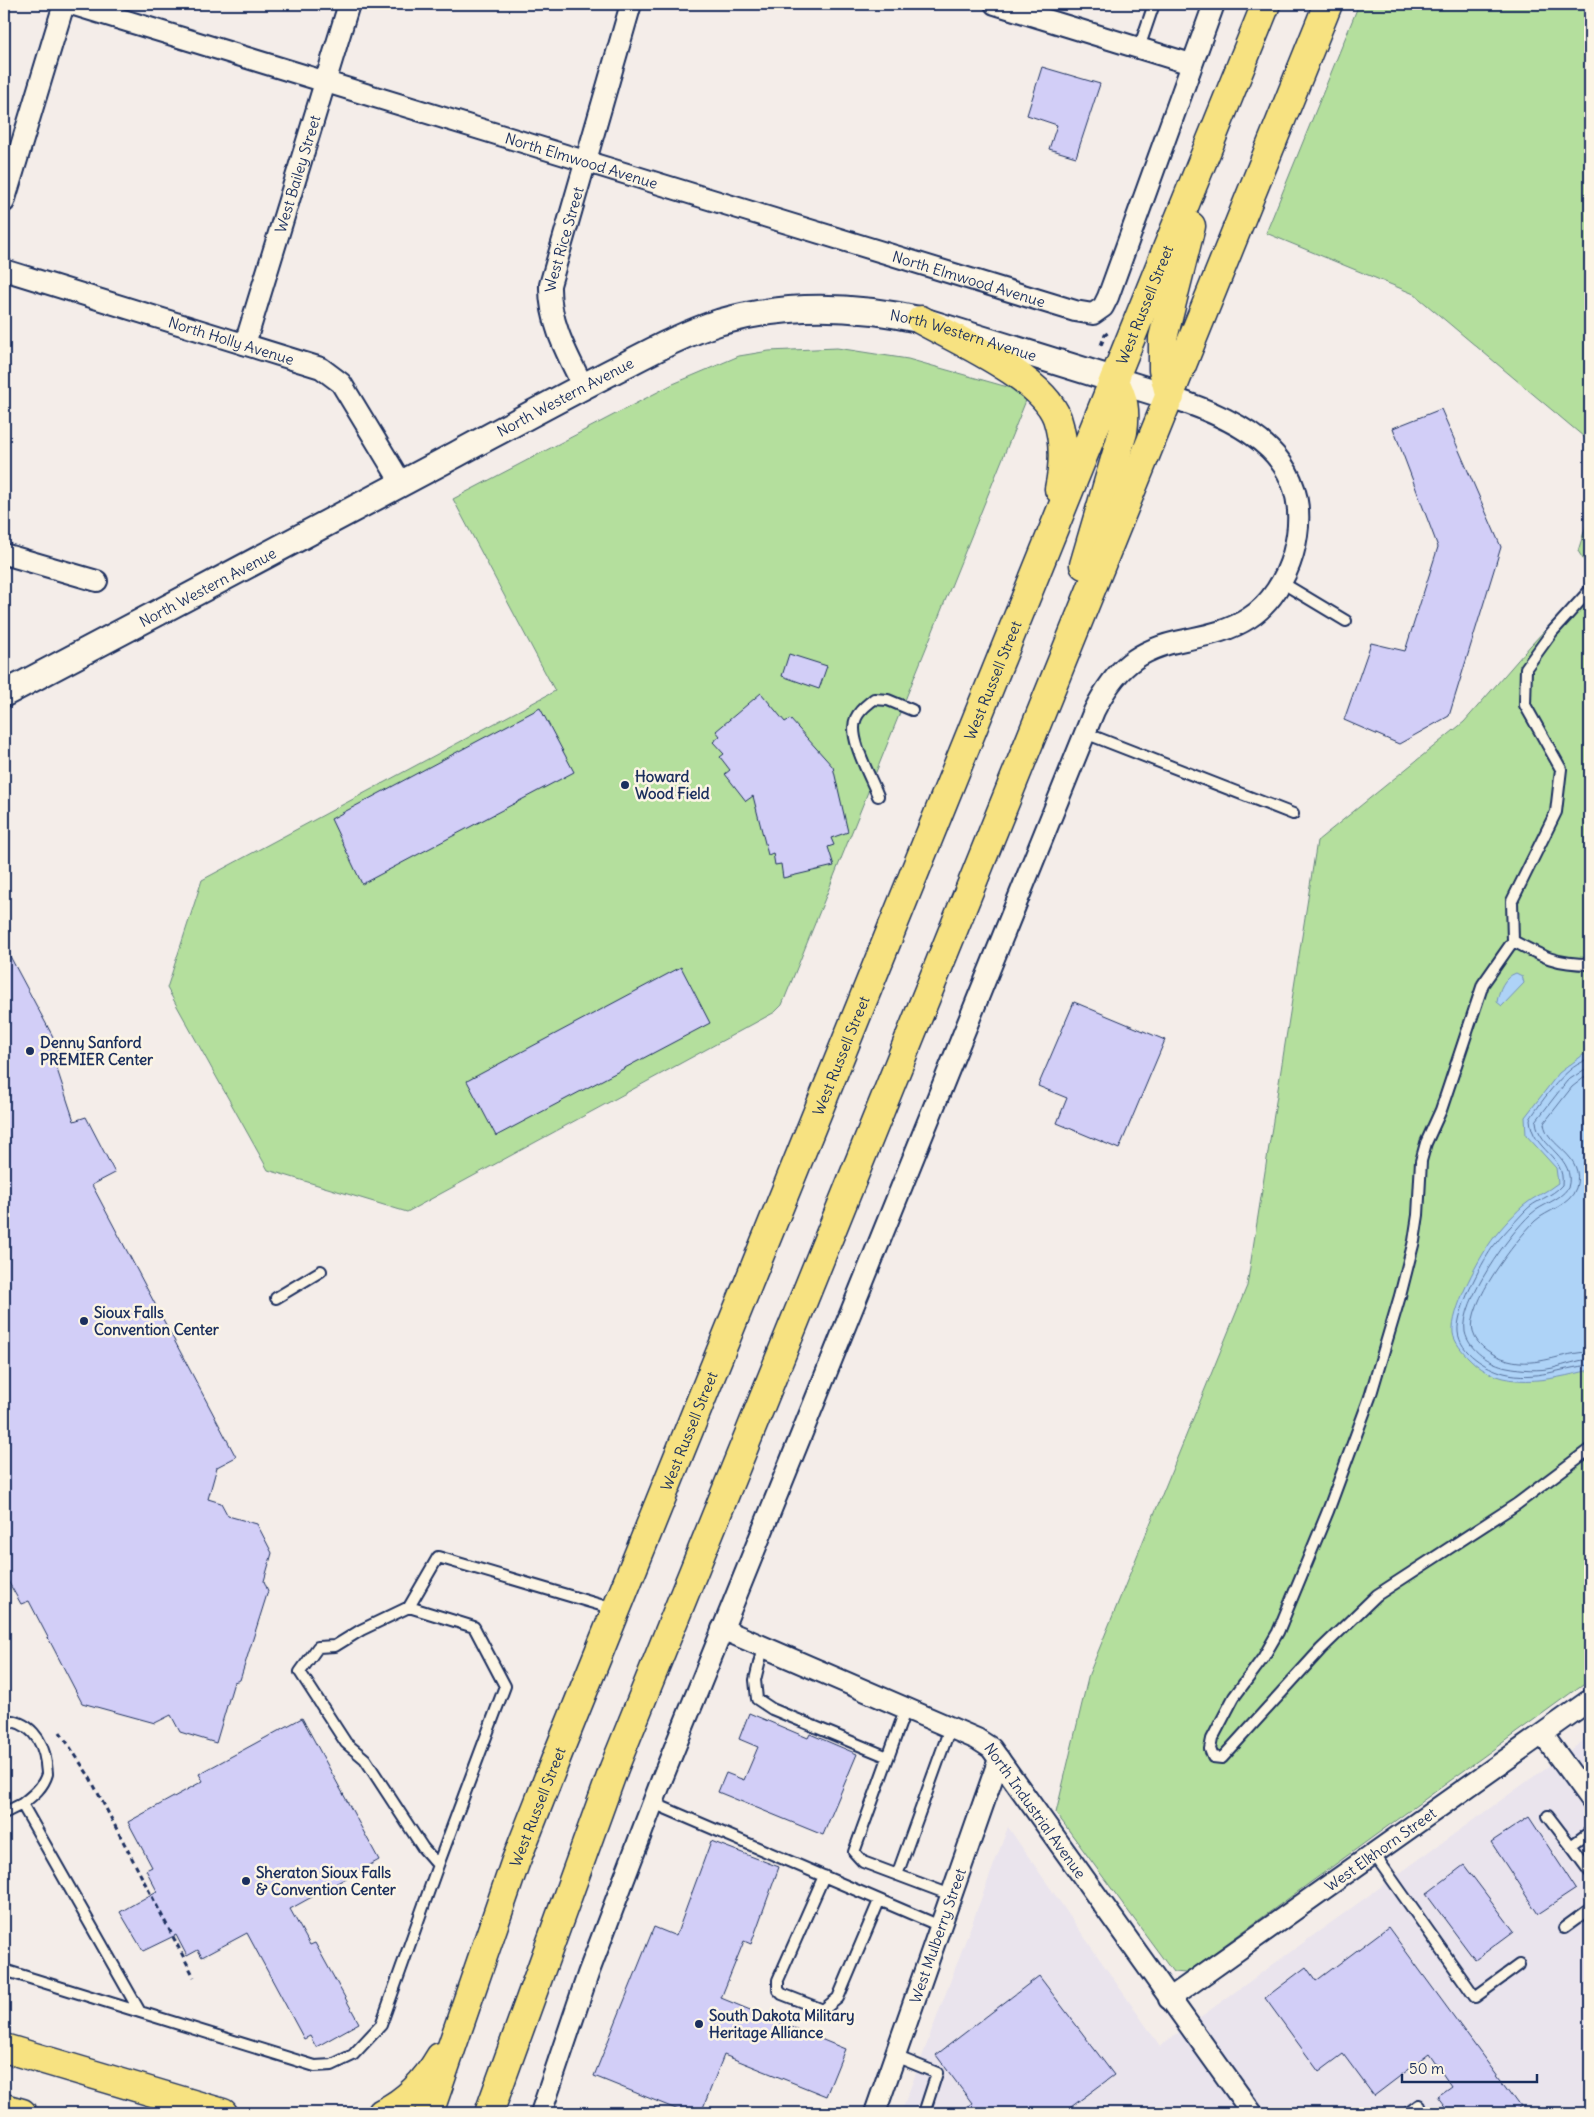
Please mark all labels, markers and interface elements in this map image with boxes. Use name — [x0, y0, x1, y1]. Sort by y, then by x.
street label: West Bailey Street — [270, 113, 324, 235]
street label: North Elmwood Avenue — [503, 128, 660, 192]
street label: West Rice Street — [540, 184, 587, 292]
street label: West Russell Street — [1112, 242, 1177, 367]
street label: North Elmwood Avenue — [890, 246, 1048, 311]
street label: North Western Avenue — [889, 305, 1039, 365]
street label: North Holly Avenue — [166, 312, 297, 369]
street label: North Western Avenue — [493, 353, 637, 440]
street label: North Western Avenue — [136, 543, 279, 630]
street label: West Russell Street — [960, 618, 1025, 743]
place label: Howard Wood Field — [635, 767, 710, 803]
marker: Howard Wood Field — [619, 779, 631, 791]
street label: West Russell Street — [808, 993, 873, 1118]
place label: Denny Sanford PREMIER Center — [40, 1033, 154, 1069]
marker: Denny Sanford PREMIER Center — [24, 1045, 36, 1057]
place label: Sioux Falls Convention Center — [94, 1303, 220, 1339]
marker: Sioux Falls Convention Center — [78, 1315, 90, 1327]
street label: West Russell Street — [656, 1368, 721, 1493]
street label: North Industrial Avenue — [981, 1739, 1090, 1882]
street label: West Russell Street — [505, 1744, 569, 1869]
street label: West Elkhorn Street — [1321, 1803, 1440, 1895]
place label: Sheraton Sioux Falls & Convention Center — [256, 1863, 397, 1899]
street label: West Mulberry Street — [905, 1866, 970, 2006]
marker: Sheraton Sioux Falls & Convention Center — [240, 1875, 252, 1887]
place label: South Dakota Military Heritage Alliance — [709, 2006, 855, 2043]
marker: South Dakota Military Heritage Alliance — [693, 2018, 705, 2030]
scale bar — [1402, 2052, 1536, 2084]
text: 50 m — [1409, 2059, 1444, 2078]

